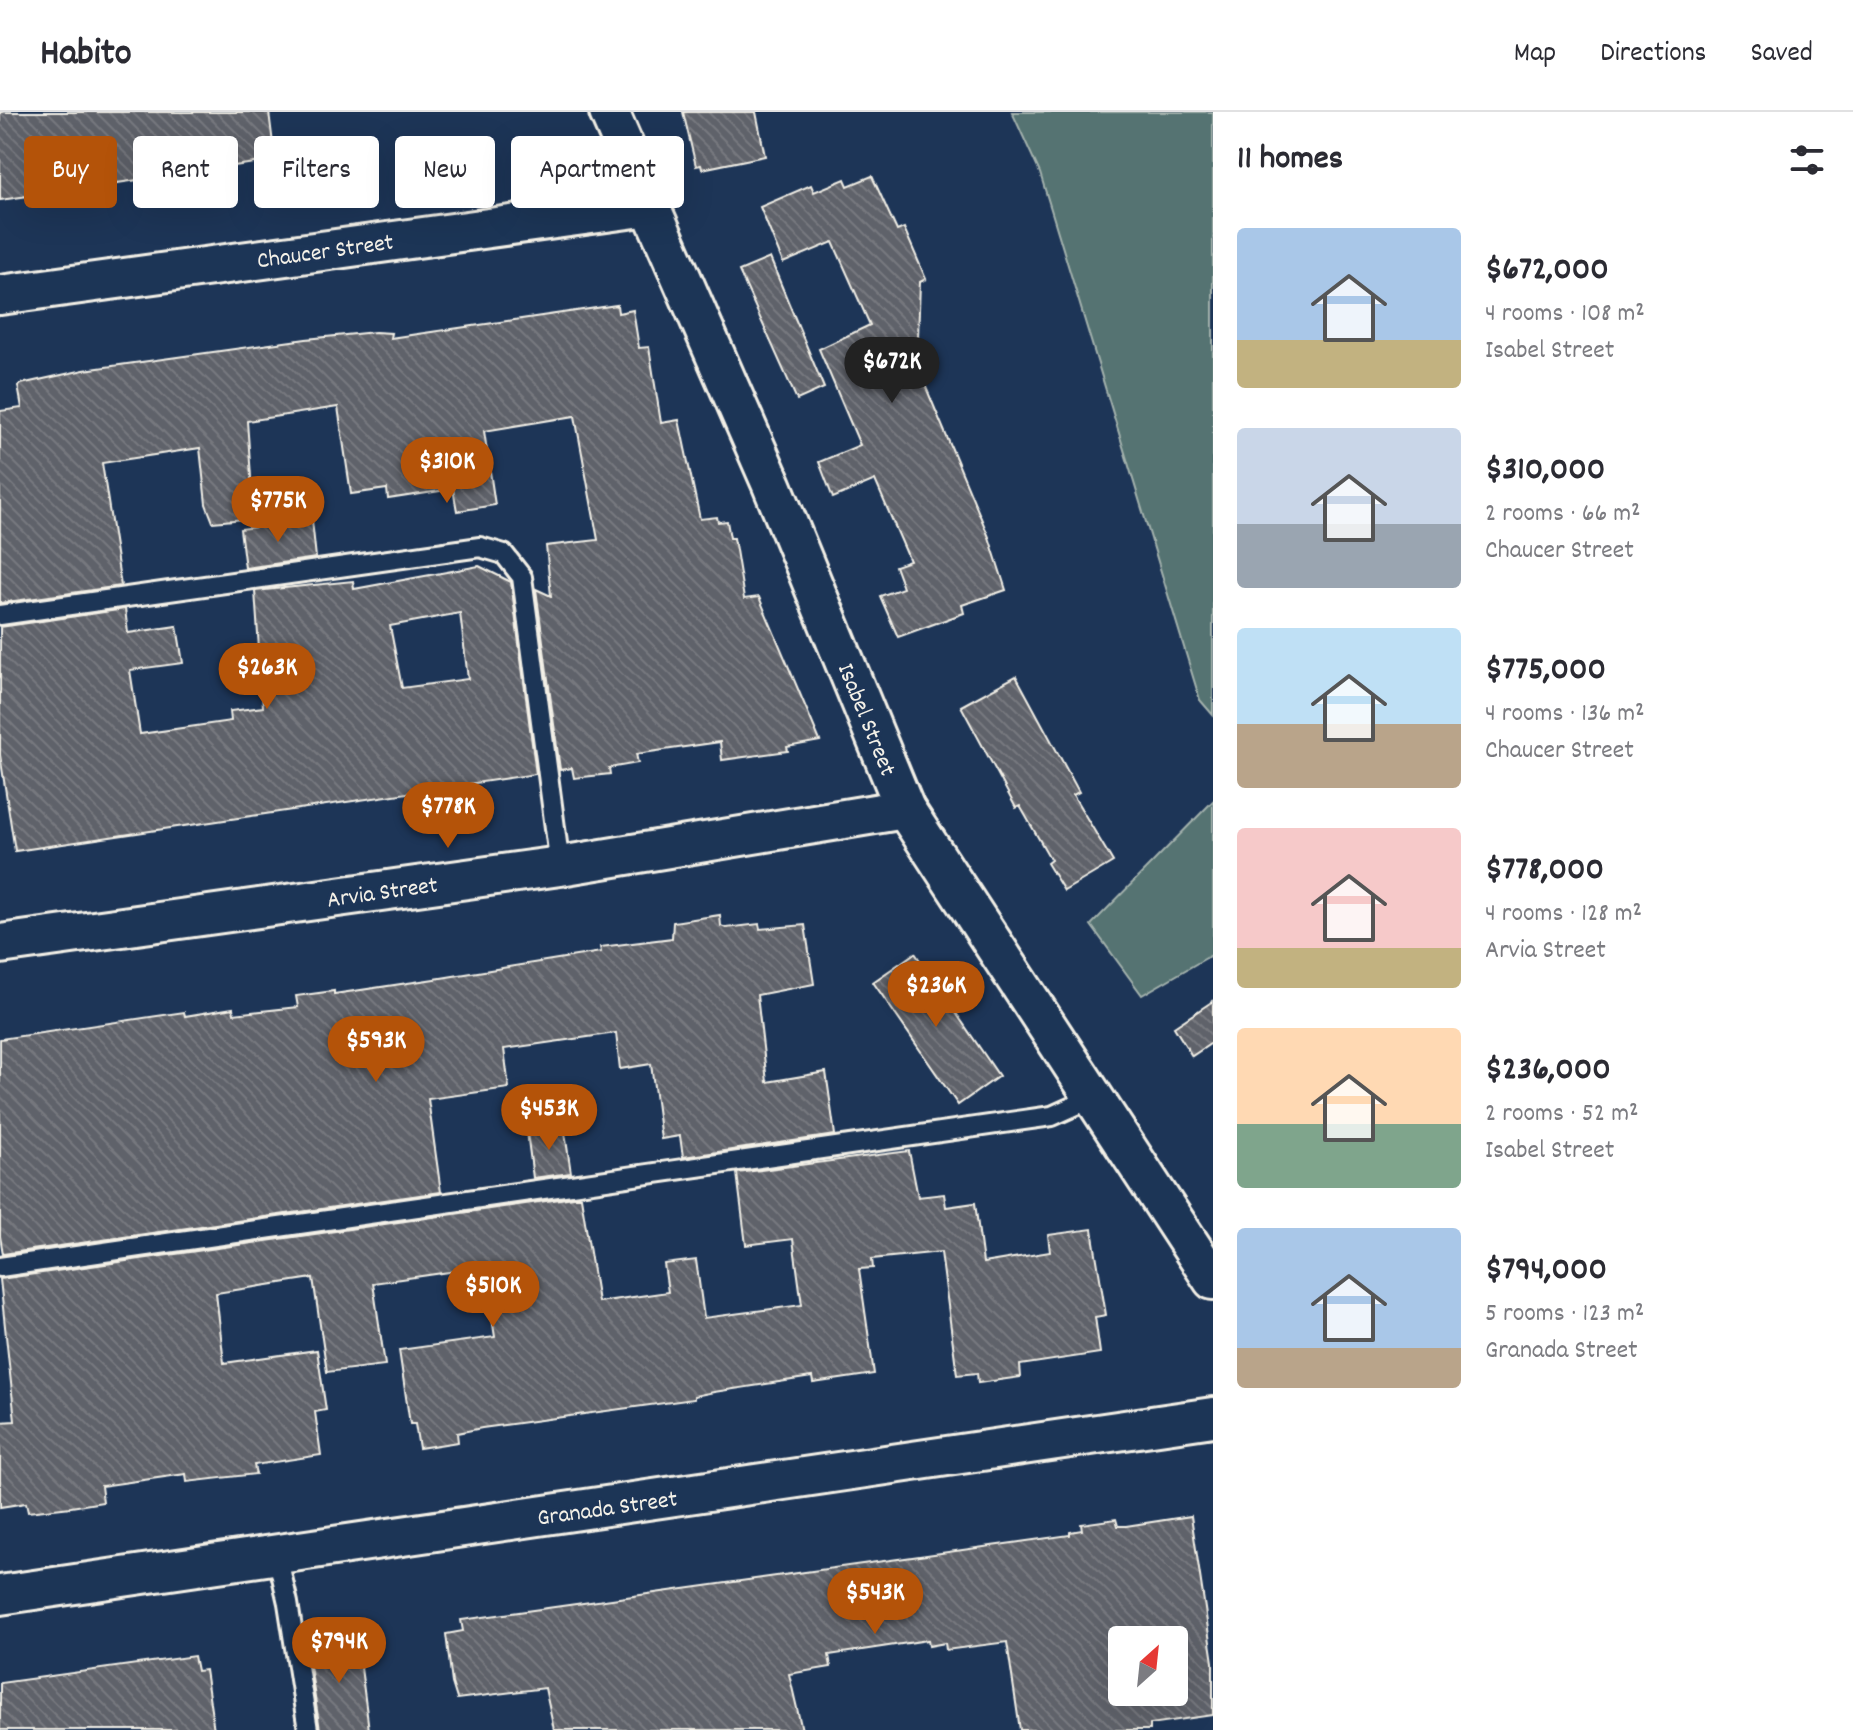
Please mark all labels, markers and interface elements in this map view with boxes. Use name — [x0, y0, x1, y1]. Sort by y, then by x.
text: Habito — [40, 28, 132, 83]
text: Map — [1514, 35, 1556, 75]
text: Directions — [1600, 35, 1706, 75]
text: Saved — [1750, 35, 1813, 75]
chip: Buy — [24, 136, 117, 208]
chip: Rent — [133, 136, 238, 208]
chip: Filters — [254, 136, 379, 208]
chip: New — [395, 136, 495, 208]
chip: Apartment — [511, 136, 684, 208]
text: 11 homes — [1237, 136, 1343, 185]
icon: filters — [1785, 138, 1829, 182]
street label: Chaucer Street — [255, 227, 396, 279]
text: $672,000 — [1485, 247, 1609, 296]
icon: home — [1301, 260, 1397, 356]
text: 4 rooms · 108 m² — [1485, 296, 1645, 333]
text: Isabel Street — [1485, 333, 1614, 370]
pin: $672K — [836, 337, 948, 405]
text: $672K — [862, 344, 922, 381]
pin: $310K — [391, 437, 503, 505]
text: $310K — [419, 444, 475, 481]
text: $310,000 — [1485, 447, 1605, 496]
icon: home — [1301, 460, 1397, 556]
pin: $775K — [222, 476, 334, 544]
text: $775K — [249, 483, 307, 520]
text: 2 rooms · 66 m² — [1485, 496, 1641, 533]
text: Chaucer Street — [1485, 533, 1634, 570]
pin: $263K — [211, 643, 323, 711]
text: $775,000 — [1485, 647, 1606, 696]
text: $263K — [237, 650, 297, 687]
street label: Isabel Street — [827, 658, 903, 782]
icon: home — [1301, 660, 1397, 756]
text: 4 rooms · 136 m² — [1485, 696, 1644, 733]
text: Chaucer Street — [1485, 733, 1634, 770]
pin: $778K — [392, 782, 504, 850]
text: $778K — [420, 789, 476, 826]
text: $778,000 — [1485, 847, 1604, 896]
icon: home — [1301, 860, 1397, 956]
street label: Arvia Street — [325, 869, 440, 919]
text: 4 rooms · 128 m² — [1485, 896, 1642, 933]
text: Arvia Street — [1485, 933, 1606, 970]
pin: $236K — [880, 961, 992, 1029]
text: $236K — [906, 968, 966, 1005]
pin: $593K — [320, 1016, 432, 1084]
text: $593K — [346, 1023, 406, 1060]
text: $236,000 — [1485, 1047, 1611, 1096]
icon: home — [1301, 1060, 1397, 1156]
pin: $453K — [493, 1084, 605, 1152]
text: $453K — [519, 1091, 579, 1128]
text: 2 rooms · 52 m² — [1485, 1096, 1638, 1133]
text: Isabel Street — [1485, 1133, 1614, 1170]
text: $794,000 — [1485, 1247, 1607, 1296]
icon: home — [1301, 1260, 1397, 1356]
pin: $510K — [437, 1261, 549, 1329]
text: $510K — [464, 1268, 522, 1305]
text: 5 rooms · 123 m² — [1485, 1296, 1644, 1333]
text: Granada Street — [1485, 1333, 1638, 1370]
street label: Granada Street — [535, 1483, 680, 1537]
pin: $543K — [819, 1568, 931, 1636]
text: $543K — [845, 1575, 905, 1612]
pin: $794K — [283, 1617, 395, 1685]
text: $794K — [310, 1624, 368, 1661]
north arrow — [1108, 1626, 1188, 1706]
map controls — [1108, 1626, 1188, 1706]

